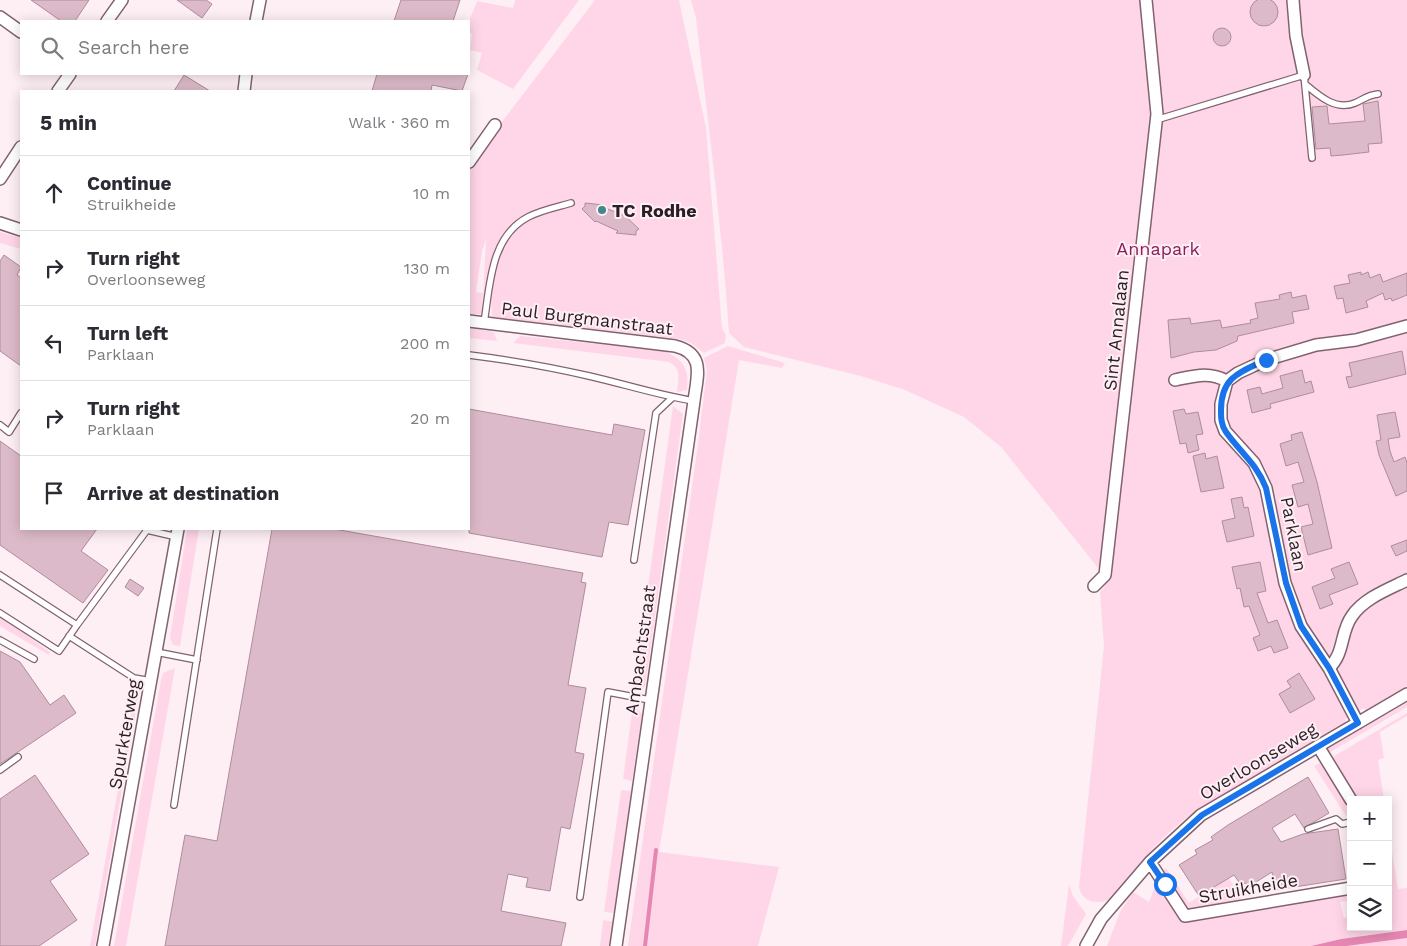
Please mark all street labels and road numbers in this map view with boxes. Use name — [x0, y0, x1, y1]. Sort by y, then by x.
street label: Sint Annalaan — [1099, 268, 1133, 392]
street label: Paul Burgmanstraat — [500, 297, 674, 339]
street label: Parklaan — [1276, 495, 1312, 573]
street label: Ambachtstraat — [620, 583, 660, 716]
street label: Spurkterweg — [104, 677, 144, 791]
street label: Overloonseweg — [1196, 717, 1321, 804]
street label: Struikheide — [1197, 869, 1299, 907]

